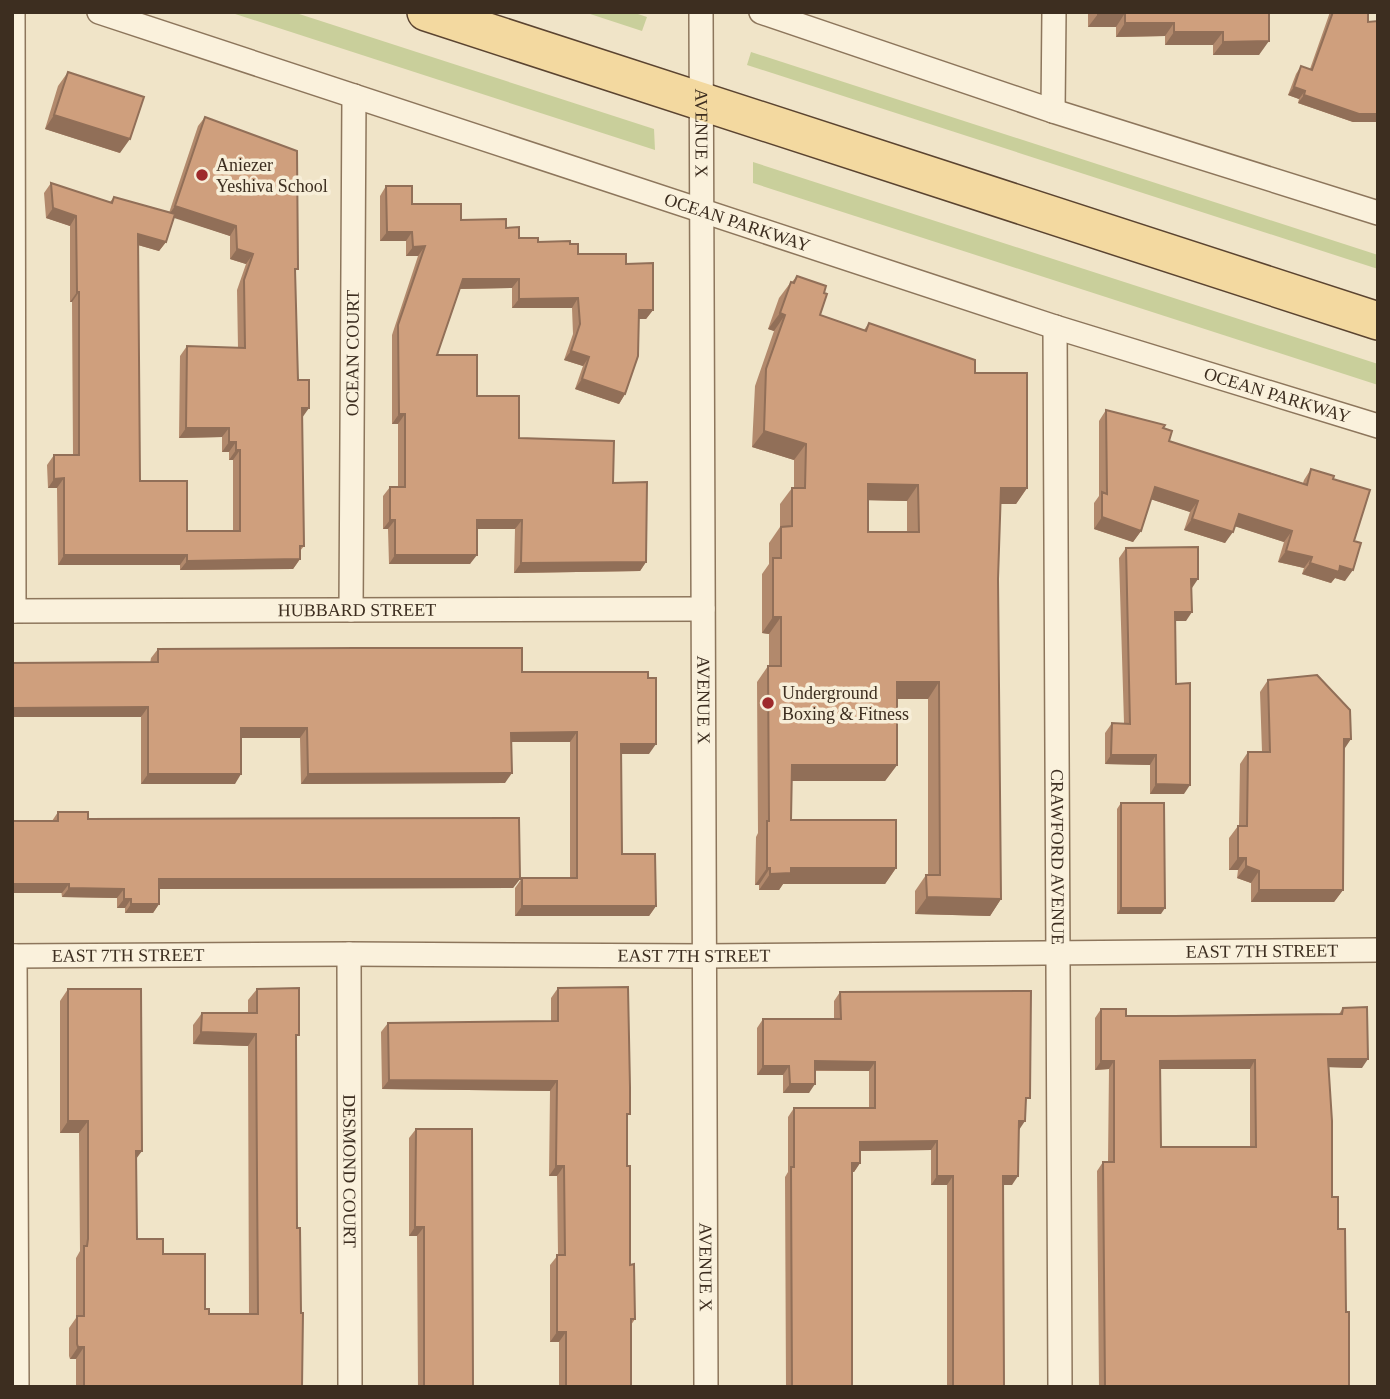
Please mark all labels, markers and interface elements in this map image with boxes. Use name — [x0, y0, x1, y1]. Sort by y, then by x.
street label: AVENUE X — [691, 88, 712, 178]
place label: Aniezer Yeshiva School — [216, 155, 328, 196]
marker: Aniezer Yeshiva School — [194, 167, 210, 183]
street label: OCEAN PARKWAY — [662, 189, 813, 256]
street label: OCEAN COURT — [342, 290, 363, 416]
street label: OCEAN PARKWAY — [1202, 363, 1353, 427]
street label: HUBBARD STREET — [278, 600, 436, 620]
street label: AVENUE X — [693, 655, 714, 745]
place label: Underground Boxing & Fitness — [782, 683, 909, 724]
marker: Underground Boxing & Fitness — [760, 695, 776, 711]
street label: CRAWFORD AVENUE — [1047, 769, 1068, 945]
street label: EAST 7TH STREET — [1186, 940, 1338, 962]
street label: EAST 7TH STREET — [52, 945, 204, 966]
street label: EAST 7TH STREET — [618, 945, 770, 966]
street label: DESMOND COURT — [339, 1094, 360, 1248]
street label: AVENUE X — [695, 1222, 716, 1312]

